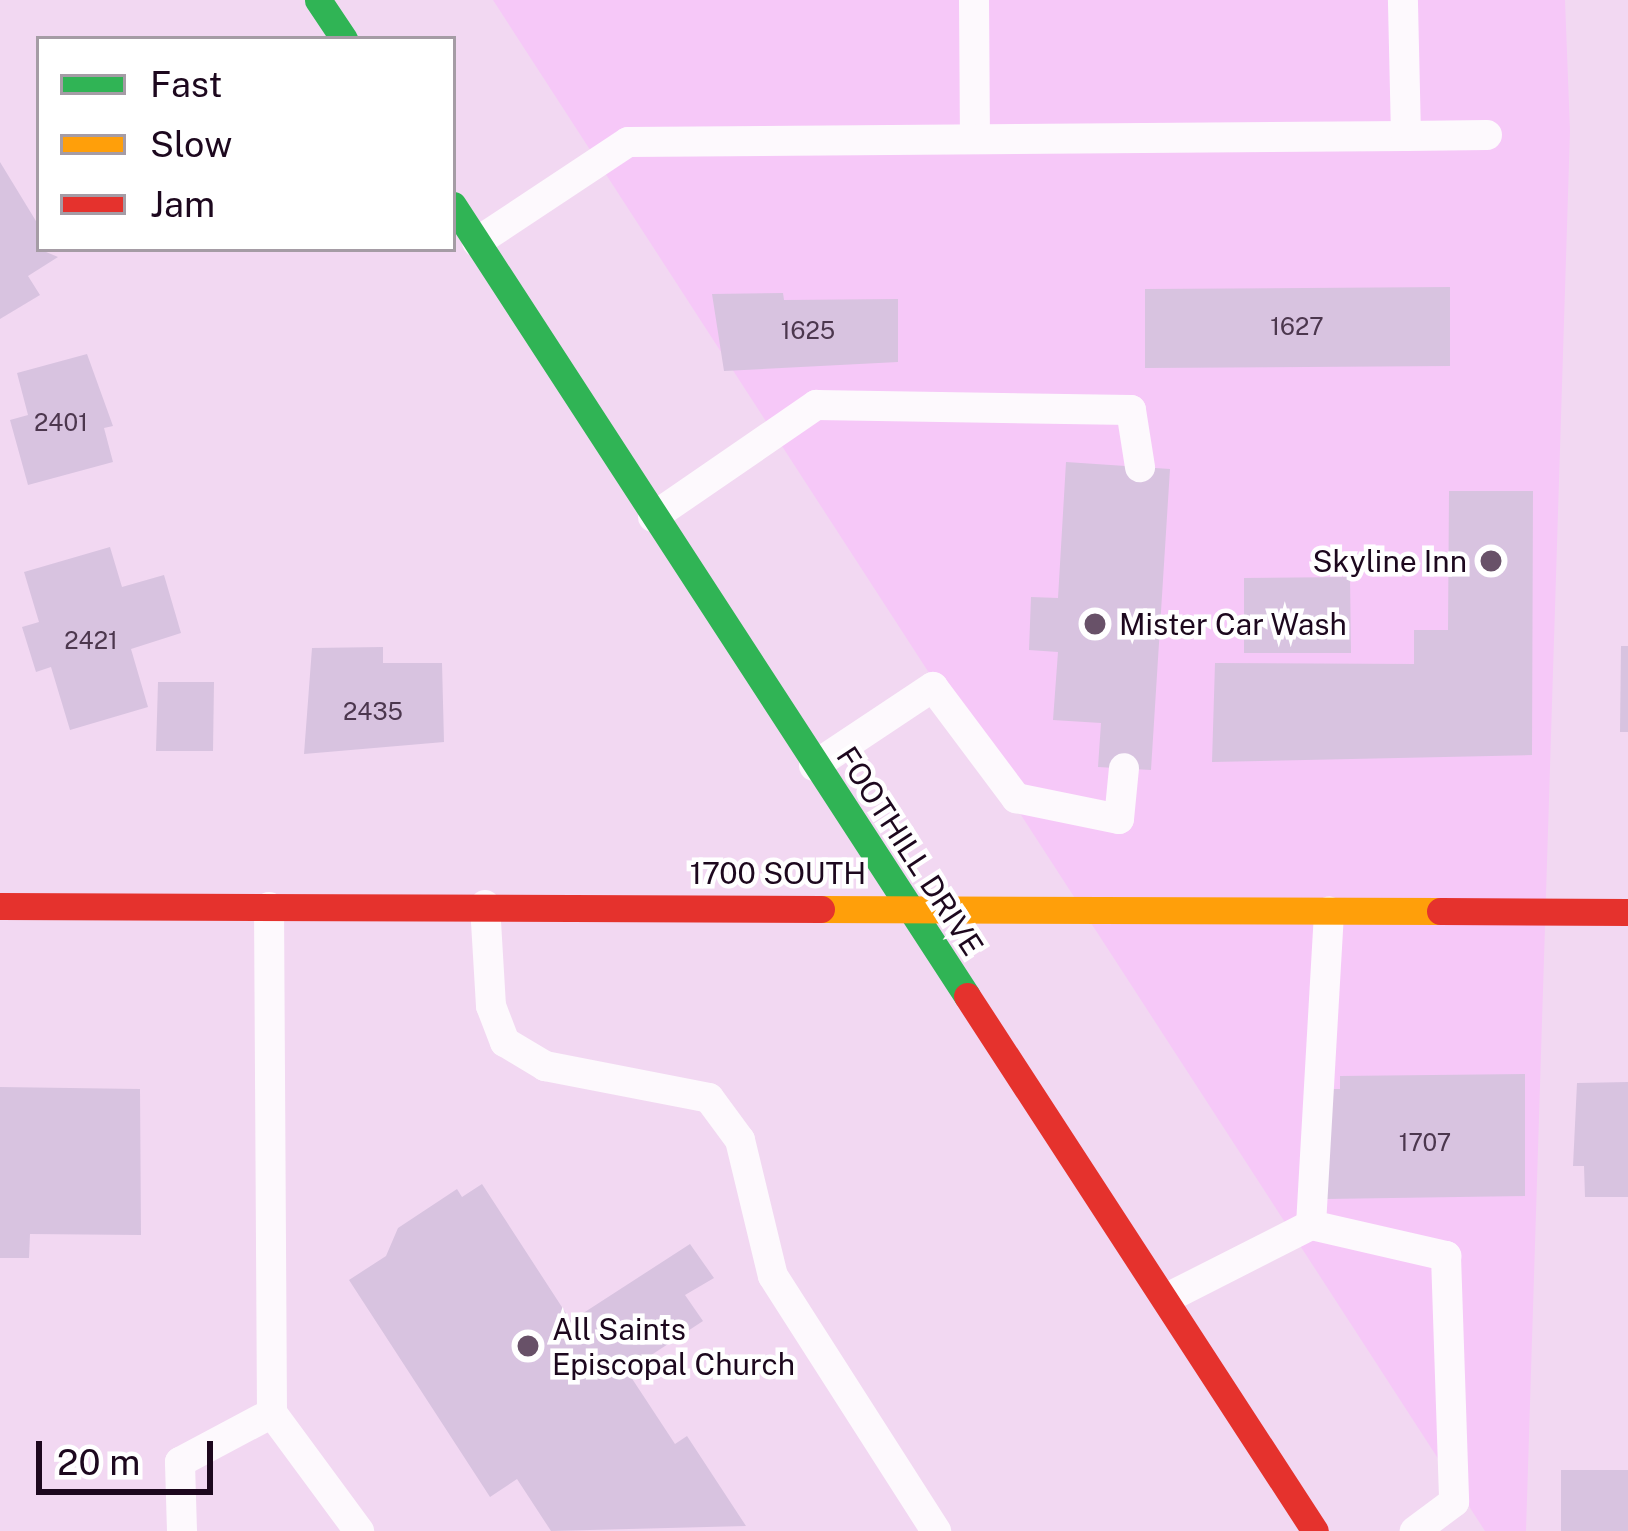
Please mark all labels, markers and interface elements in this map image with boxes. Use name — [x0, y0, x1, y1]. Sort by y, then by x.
legend — [36, 36, 456, 252]
text: Fast — [150, 63, 223, 105]
text: Slow — [150, 123, 232, 165]
text: Jam — [150, 183, 215, 225]
house number: 1627 — [1270, 313, 1324, 341]
house number: 1625 — [781, 317, 835, 345]
house number: 2401 — [34, 409, 88, 437]
place label: Skyline Inn — [1312, 543, 1467, 579]
marker: Skyline Inn — [1478, 548, 1504, 574]
place label: Mister Car Wash — [1119, 606, 1347, 642]
marker: Mister Car Wash — [1082, 611, 1108, 637]
house number: 2421 — [64, 627, 118, 655]
house number: 2435 — [343, 698, 403, 726]
street label: FOOTHILL DRIVE — [829, 740, 991, 962]
street label: 1700 SOUTH — [690, 855, 866, 891]
house number: 1707 — [1399, 1129, 1451, 1157]
place label: All Saints Episcopal Church — [552, 1311, 795, 1382]
marker: All Saints Episcopal Church — [515, 1333, 541, 1359]
scale bar — [42, 1417, 219, 1491]
text: 20 m — [57, 1441, 140, 1483]

